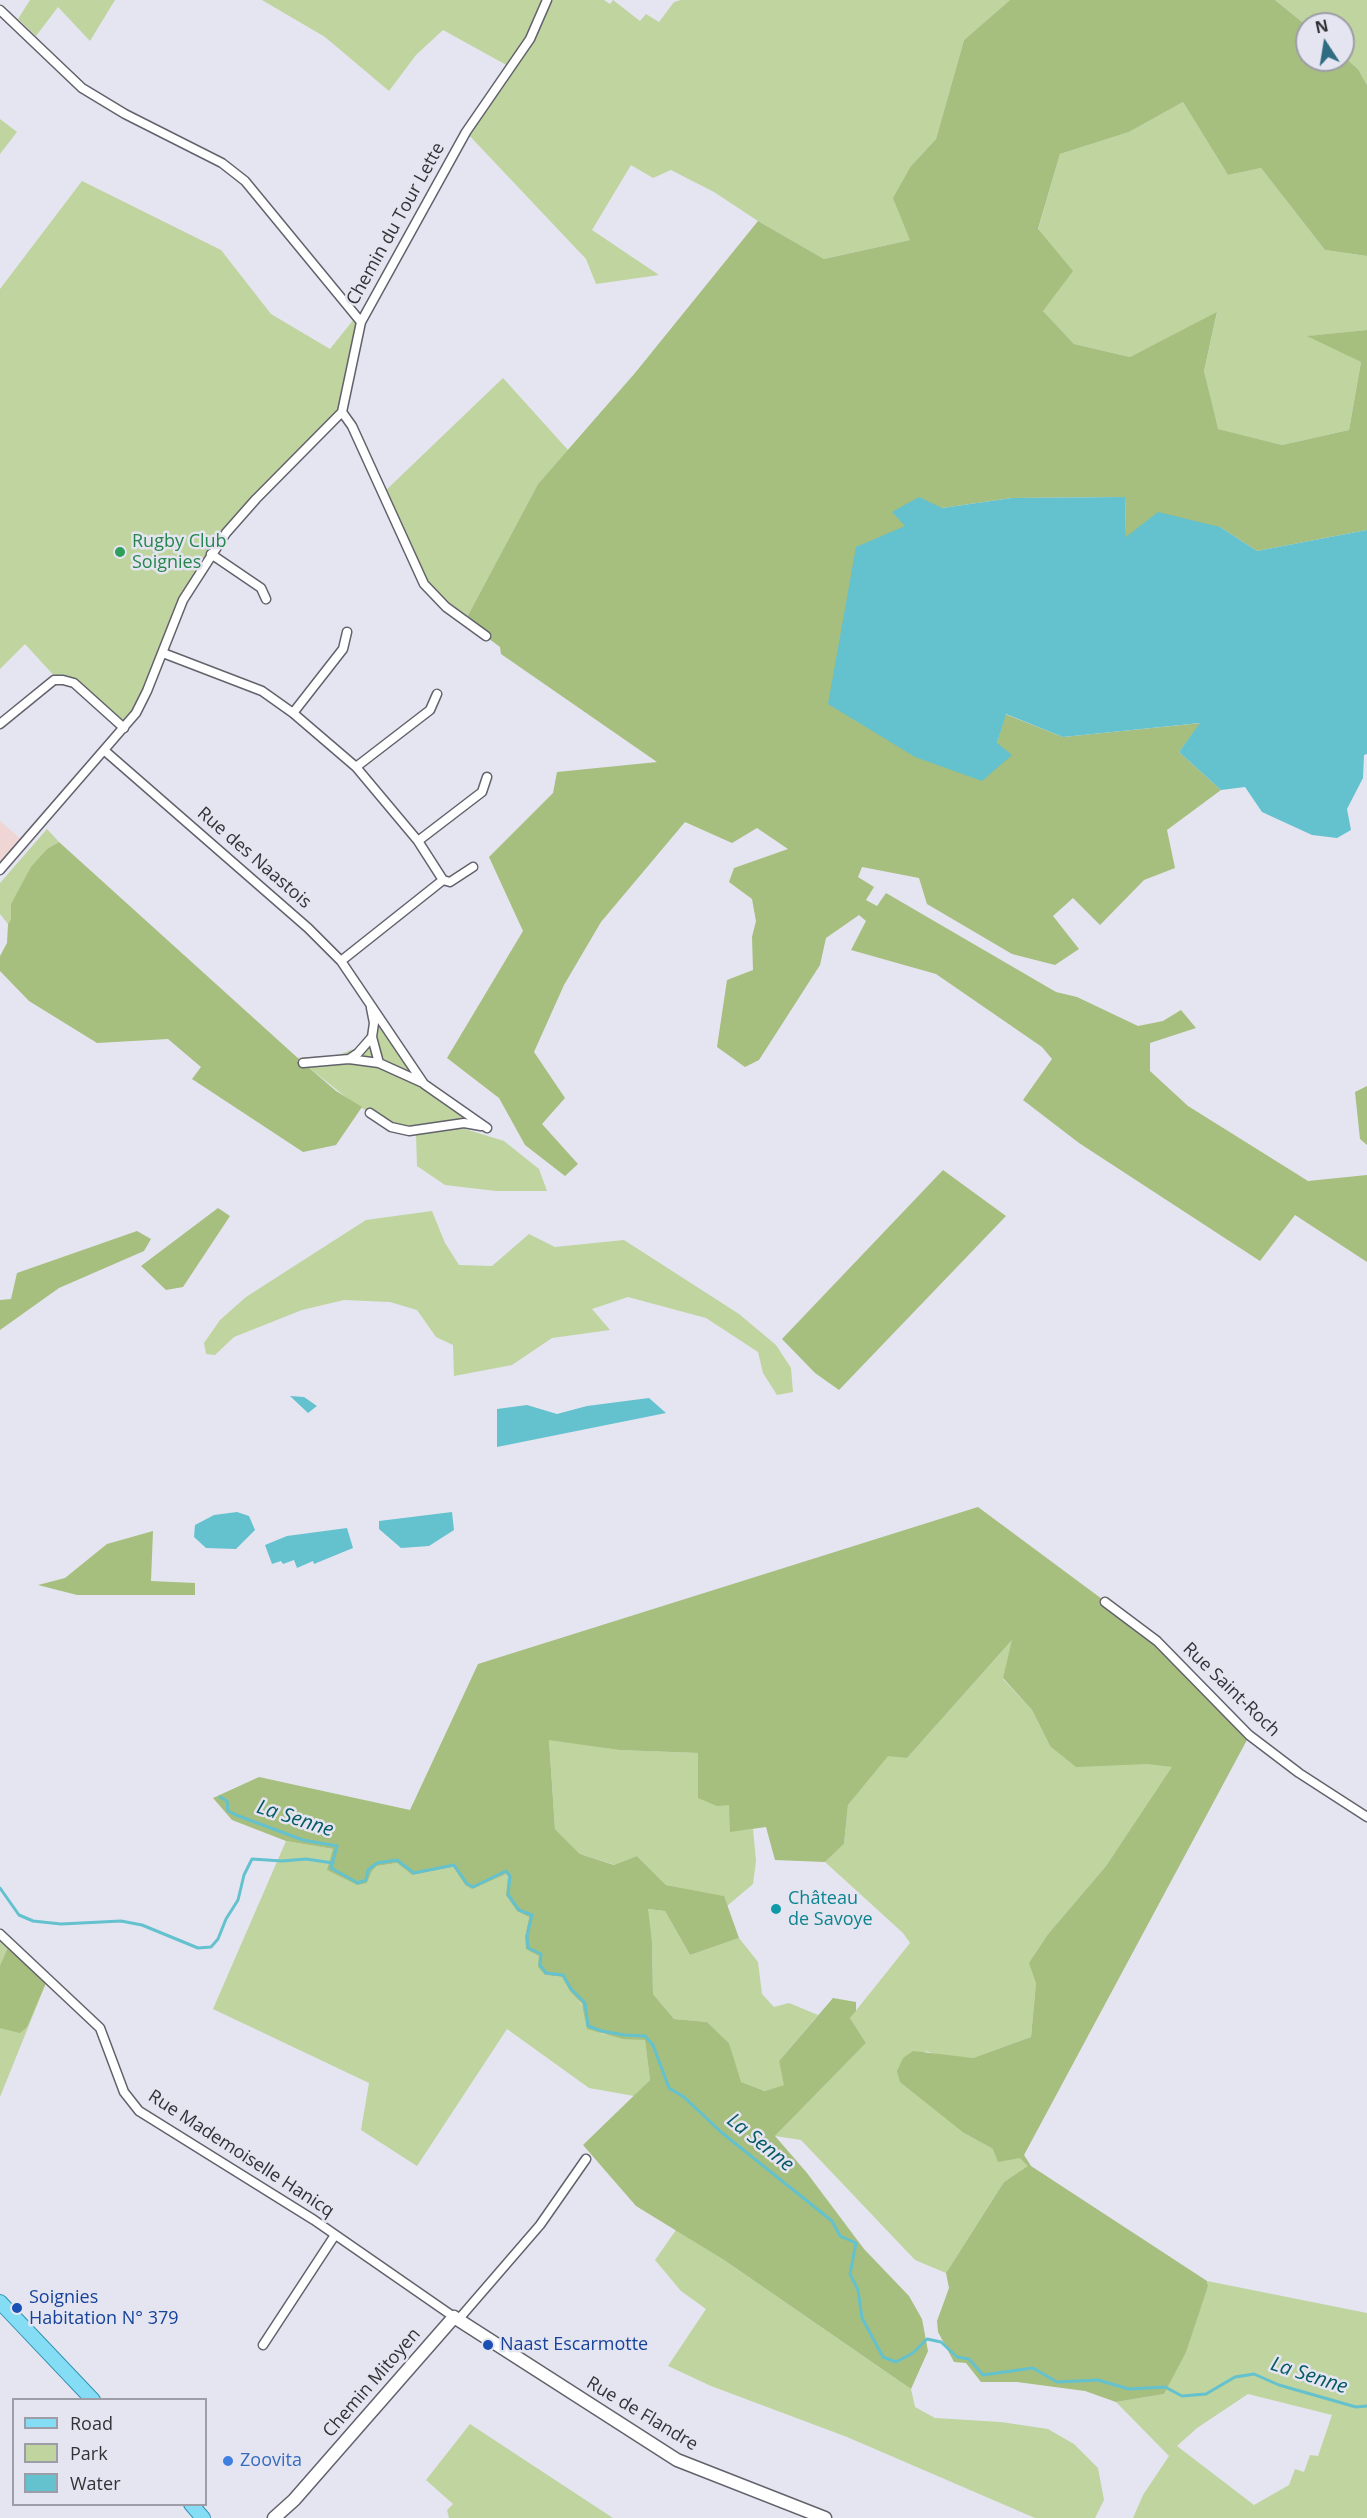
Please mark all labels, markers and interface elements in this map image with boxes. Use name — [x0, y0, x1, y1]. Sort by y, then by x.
north arrow — [1295, 12, 1355, 72]
text: N — [1313, 14, 1330, 38]
street label: Chemin du Tour Lette — [342, 139, 450, 309]
place label: Rugby Club Soignies — [132, 531, 227, 574]
marker: Rugby Club Soignies — [113, 545, 127, 559]
street label: Rue des Naastois — [193, 803, 315, 913]
street label: Rue Saint-Roch — [1178, 1638, 1284, 1742]
water label: La Senne — [254, 1795, 336, 1843]
place label: Château de Savoye — [788, 1888, 873, 1930]
marker: Château de Savoye — [769, 1902, 783, 1916]
street label: Rue Mademoiselle Hanicq — [144, 2086, 338, 2222]
water label: La Senne — [722, 2109, 798, 2177]
place label: Soignies Habitation N° 379 — [29, 2287, 179, 2330]
marker: Soignies Habitation N° 379 — [10, 2301, 24, 2315]
street label: Chemin Mitoyen — [319, 2324, 425, 2442]
place label: Naast Escarmotte — [500, 2334, 648, 2356]
marker: Naast Escarmotte — [481, 2338, 495, 2352]
water label: La Senne — [1268, 2352, 1350, 2400]
street label: Rue de Flandre — [582, 2372, 702, 2456]
legend — [12, 2398, 207, 2506]
text: Road — [70, 2411, 113, 2435]
text: Park — [70, 2441, 108, 2465]
place label: Zoovita — [240, 2450, 302, 2472]
marker: Zoovita — [221, 2454, 235, 2468]
text: Water — [70, 2471, 121, 2495]

